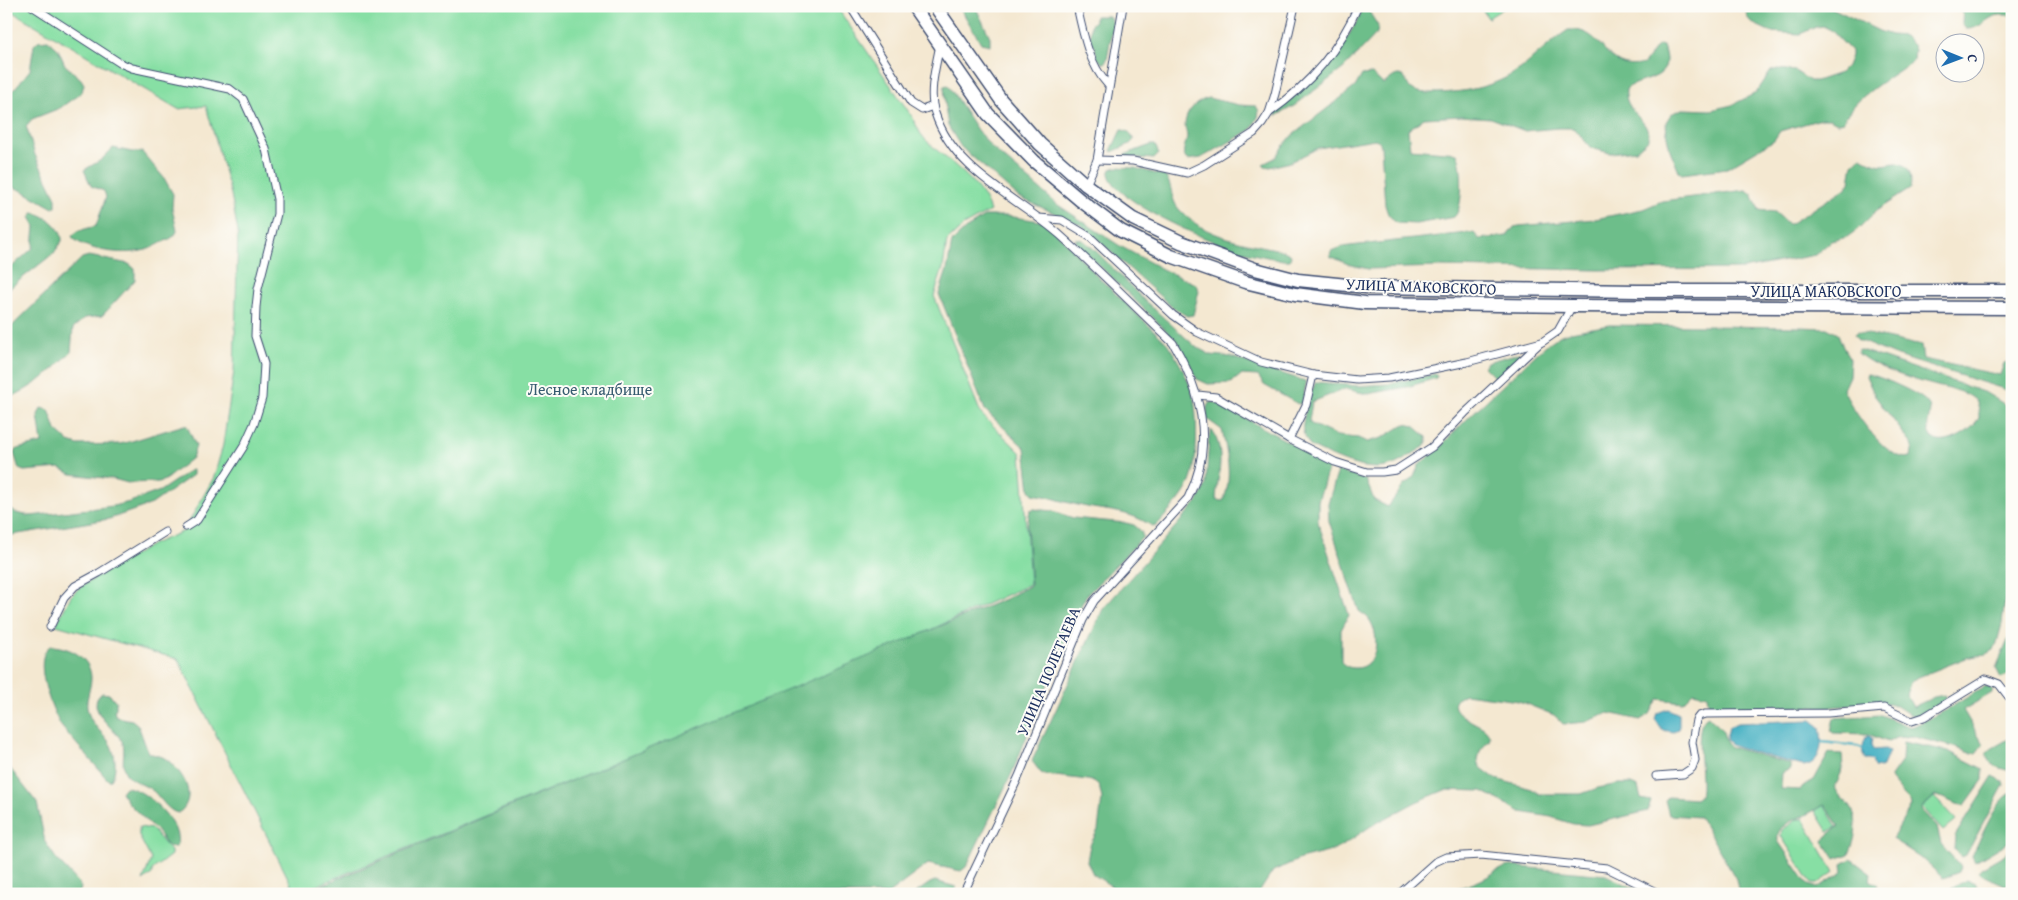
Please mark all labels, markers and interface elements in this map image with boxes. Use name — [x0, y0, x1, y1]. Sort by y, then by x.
north arrow — [1936, 32, 1986, 82]
text: С — [1963, 54, 1983, 62]
street label: УЛИЦА МАКОВСКОГО — [1345, 271, 1497, 301]
street label: УЛИЦА МАКОВСКОГО — [1751, 279, 1902, 303]
park label: Лесное кладбище — [528, 377, 652, 401]
street label: УЛИЦА ПОЛЕТАЕВА — [1010, 603, 1086, 739]

